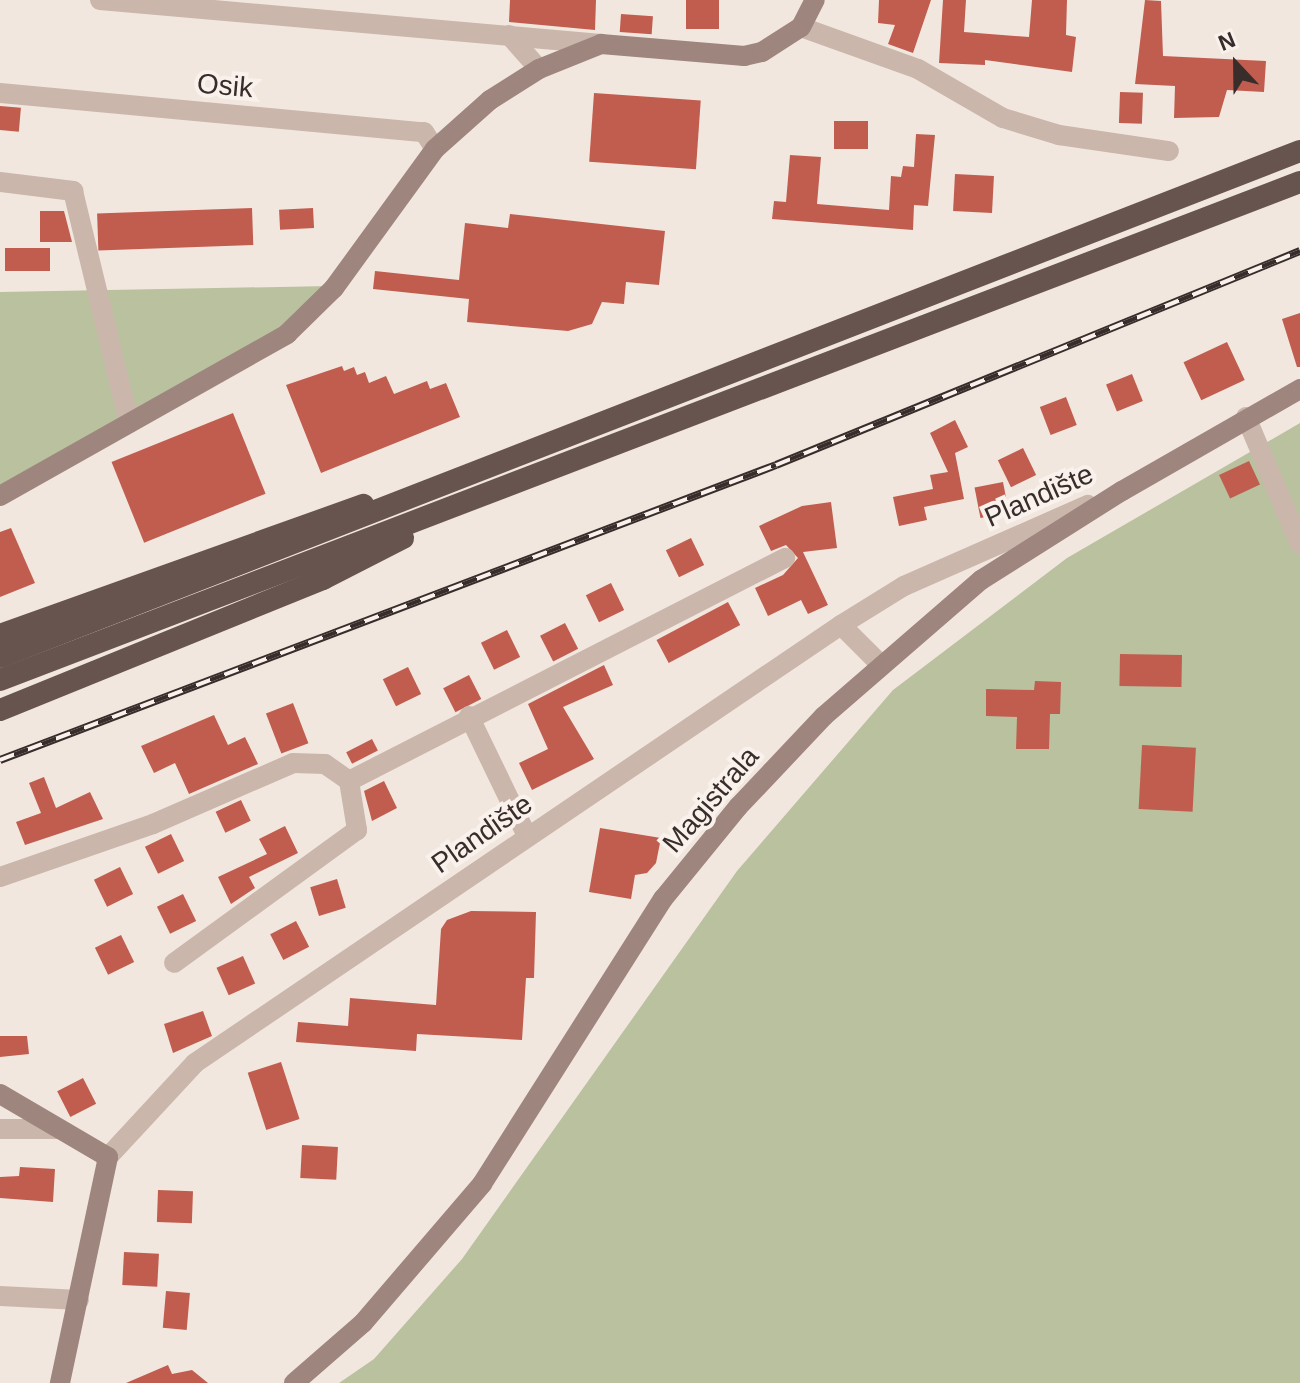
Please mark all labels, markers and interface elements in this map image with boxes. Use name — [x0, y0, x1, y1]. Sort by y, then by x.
north arrow — [1196, 24, 1276, 104]
text: N — [1215, 27, 1239, 56]
street label: Osik — [196, 67, 254, 105]
street label: Plandište — [980, 457, 1098, 535]
street label: Magistrala — [656, 740, 766, 860]
street label: Plandište — [425, 787, 539, 881]

